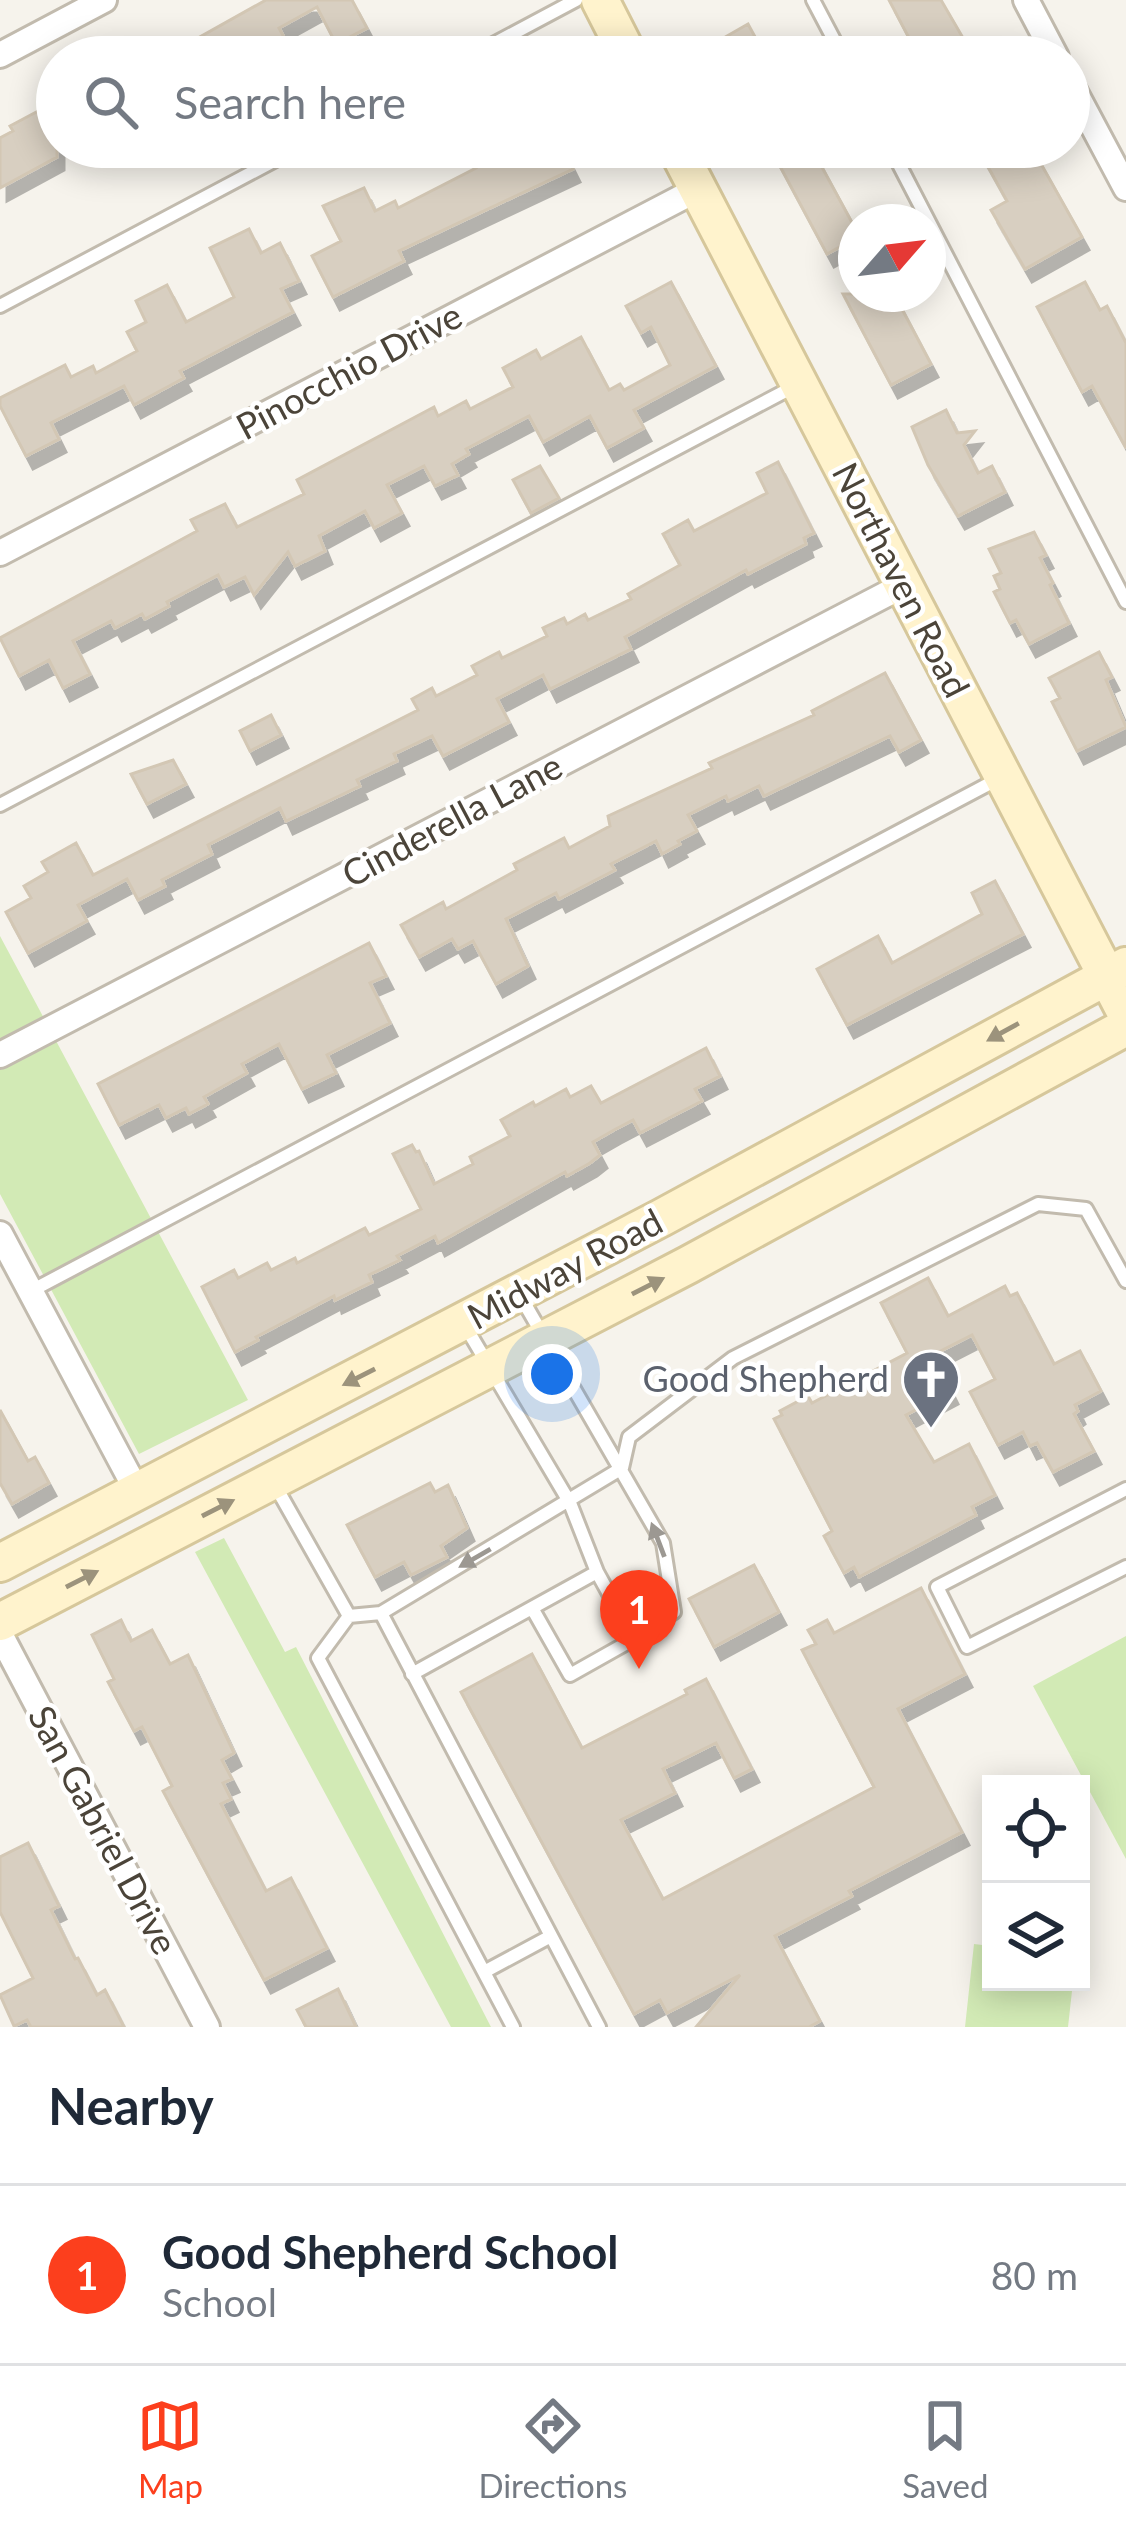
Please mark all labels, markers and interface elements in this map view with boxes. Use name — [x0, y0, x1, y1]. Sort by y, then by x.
search box — [36, 36, 1090, 168]
icon: search — [78, 69, 144, 135]
text: Search here — [174, 75, 406, 129]
north arrow — [838, 204, 946, 312]
street label: Pinocchio Drive — [228, 292, 469, 448]
street label: Northaven Road — [824, 455, 980, 704]
street label: Cinderella Lane — [334, 743, 569, 896]
one-way arrow — [986, 1021, 1021, 1042]
street label: Midway Road — [460, 1198, 669, 1338]
one-way arrow — [631, 1276, 665, 1296]
your location — [522, 1344, 582, 1404]
church icon: Good Shepherd — [900, 1348, 962, 1430]
place label: Good Shepherd — [643, 1356, 889, 1400]
one-way arrow — [342, 1366, 377, 1386]
one-way arrow — [200, 1499, 235, 1519]
one-way arrow — [648, 1522, 667, 1558]
one-way arrow — [458, 1547, 492, 1568]
one-way arrow — [64, 1569, 99, 1590]
pin: 1 — [600, 1570, 678, 1669]
street label: San Gabriel Drive — [20, 1698, 188, 1961]
map controls — [982, 1775, 1090, 1991]
button: locate — [982, 1775, 1090, 1883]
button: layers — [982, 1883, 1090, 1991]
text: Nearby — [48, 2075, 214, 2136]
text: Good Shepherd School — [162, 2225, 619, 2279]
text: 1 — [76, 2252, 98, 2298]
text: 80 m — [991, 2252, 1078, 2298]
text: School — [162, 2279, 277, 2325]
tab: Map — [137, 2393, 203, 2505]
tab: Directions — [478, 2393, 627, 2505]
tab: Saved — [902, 2393, 989, 2505]

